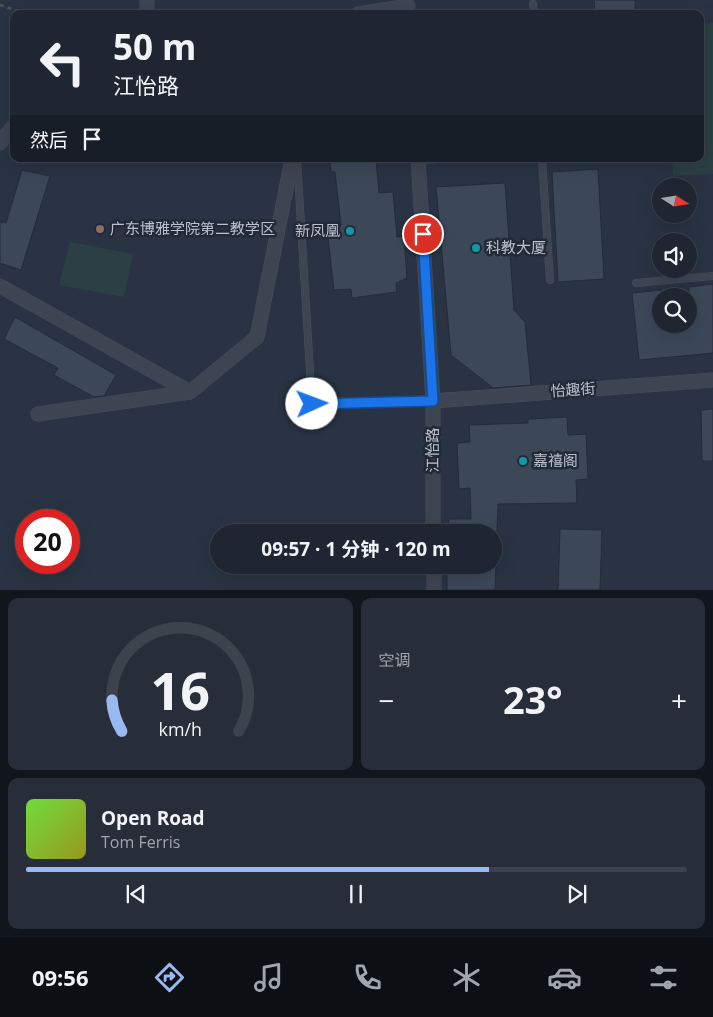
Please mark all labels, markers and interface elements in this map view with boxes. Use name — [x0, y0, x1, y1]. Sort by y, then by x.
text: 50 m — [113, 23, 196, 70]
icon: left — [30, 30, 95, 95]
text: 江怡路 — [113, 70, 179, 100]
icon: arrive — [78, 125, 106, 153]
text: 然后 — [30, 127, 68, 153]
north arrow — [652, 178, 698, 222]
map controls — [652, 178, 697, 333]
pin — [402, 213, 444, 255]
place label: 广东博雅学院第二教学区 — [110, 218, 275, 238]
place label: 新凤凰 — [295, 220, 340, 240]
icon: arrive — [409, 220, 437, 248]
marker: 广东博雅学院第二教学区 — [94, 223, 106, 235]
marker: 新凤凰 — [344, 225, 356, 237]
button: sound — [652, 233, 697, 278]
place label: 科教大厦 — [486, 237, 546, 257]
marker: 科教大厦 — [470, 242, 482, 254]
button: search — [652, 288, 697, 333]
position arrow — [285, 377, 337, 429]
street label: 怡趣街 — [550, 377, 596, 401]
street label: 江怡路 — [422, 427, 442, 473]
place label: 嘉禧阁 — [533, 450, 578, 470]
marker: 嘉禧阁 — [517, 455, 529, 467]
speed limit sign: 20 — [15, 509, 80, 574]
text: 09:57 · 1 分钟 · 120 m — [261, 536, 451, 562]
text: 空调 — [379, 649, 411, 671]
text: 16 — [151, 654, 210, 725]
text: 23° — [503, 673, 563, 725]
text: − — [379, 681, 395, 719]
text: + — [671, 681, 687, 719]
text: km/h — [159, 717, 202, 741]
text: Open Road — [101, 805, 205, 831]
text: Tom Ferris — [101, 831, 180, 853]
icon: previous — [122, 880, 150, 908]
icon: pause — [342, 880, 370, 908]
icon: next — [563, 880, 591, 908]
icon: directions — [152, 960, 187, 995]
icon: music — [251, 960, 286, 995]
icon: phone — [350, 960, 385, 995]
icon: climate — [449, 960, 484, 995]
icon: car — [547, 960, 582, 995]
icon: filters — [646, 960, 681, 995]
text: 09:56 — [32, 962, 88, 992]

